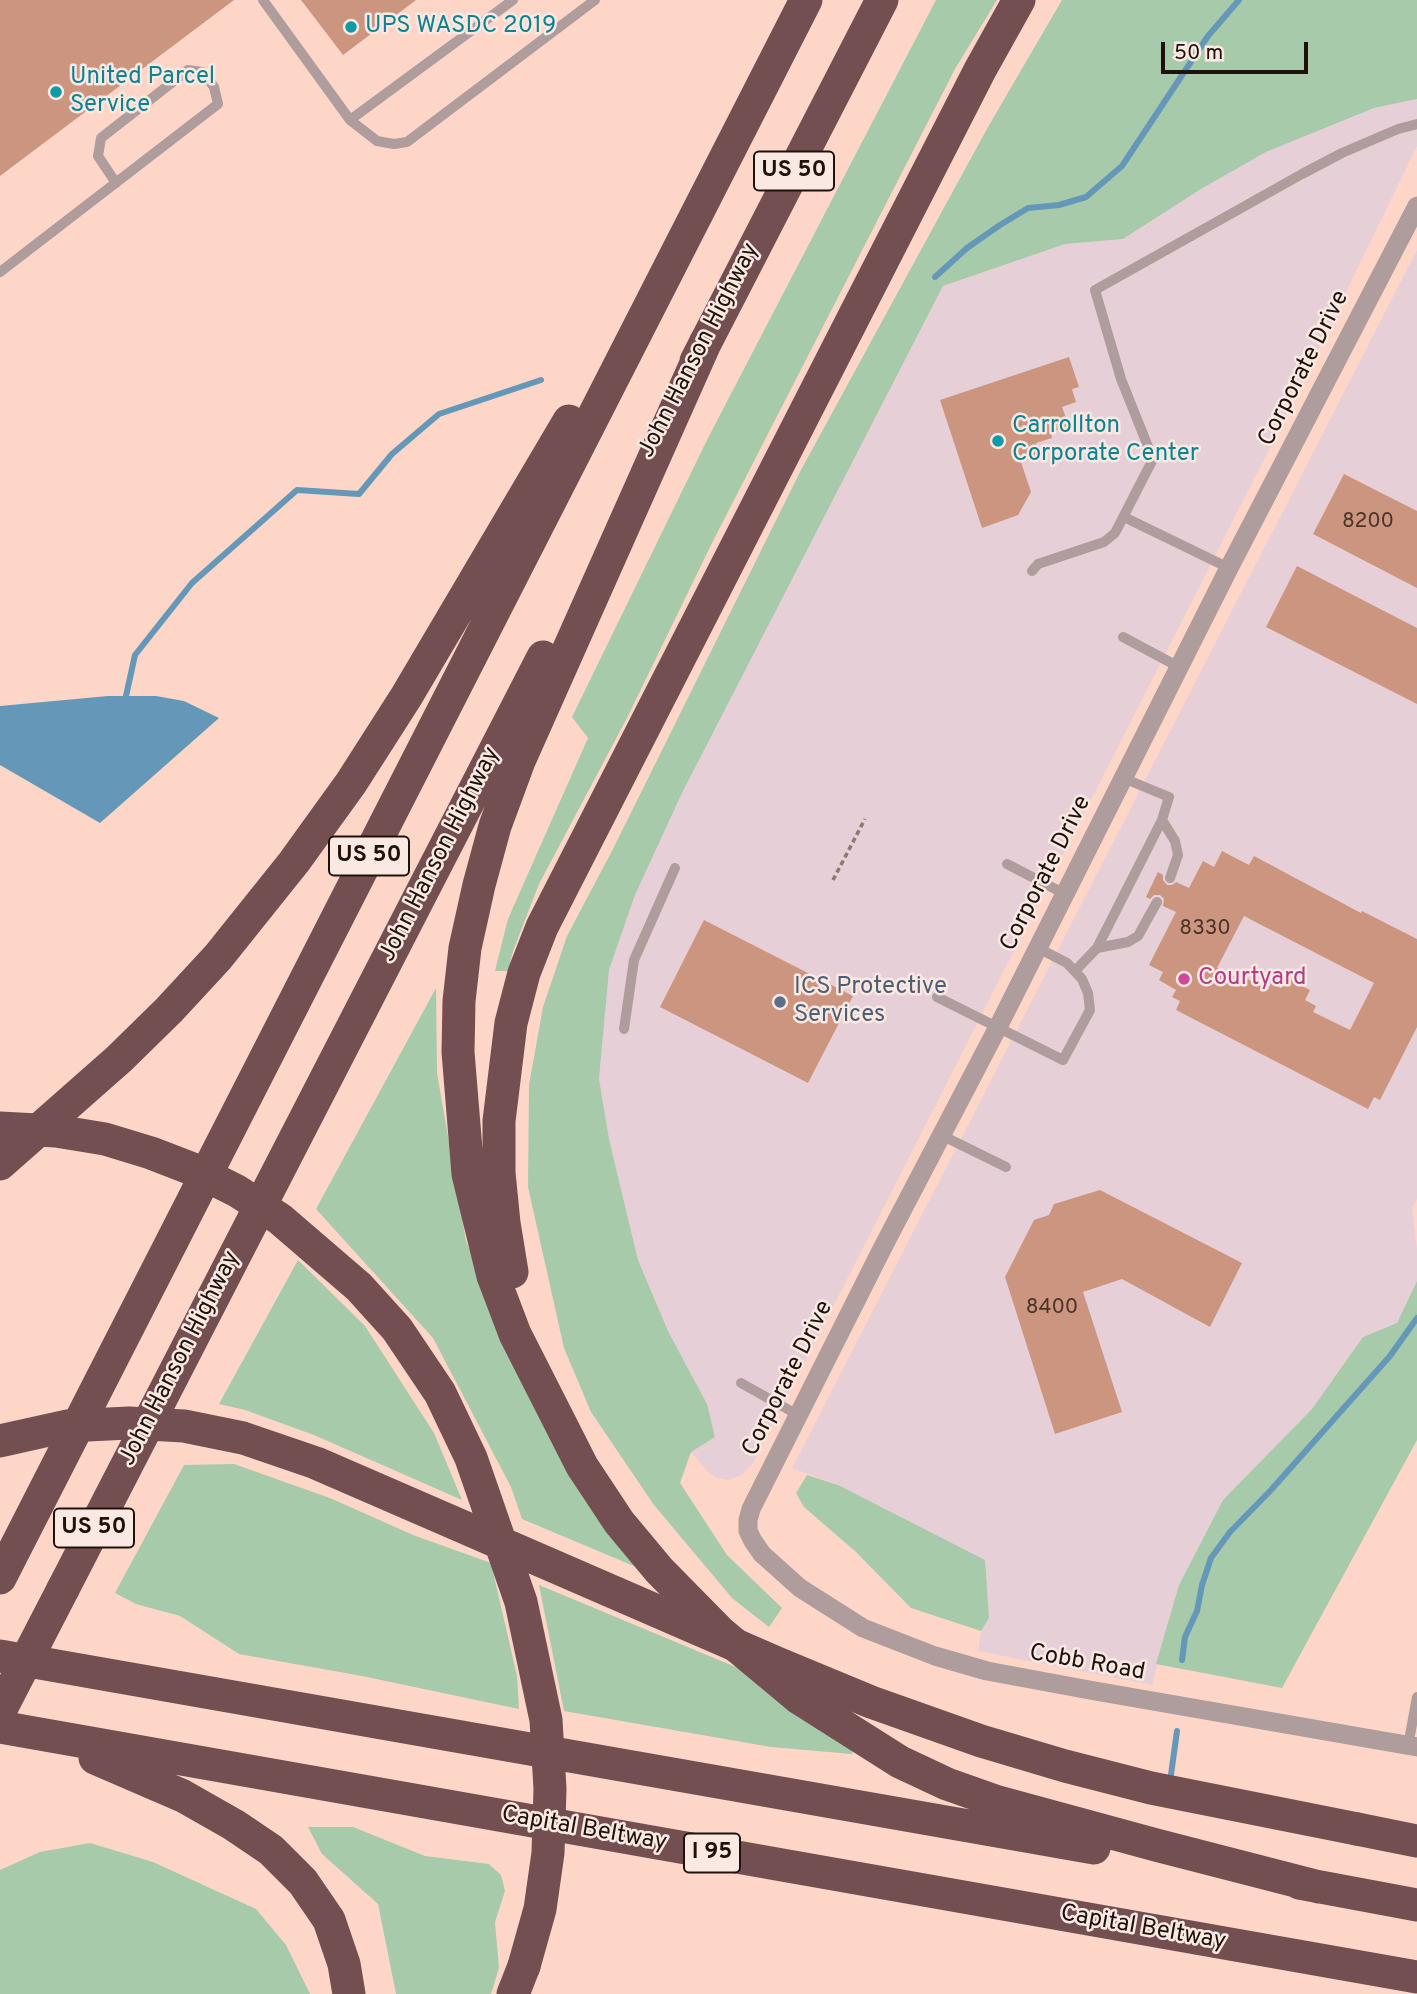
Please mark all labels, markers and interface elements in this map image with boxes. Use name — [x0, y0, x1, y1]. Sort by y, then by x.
place label: UPS WASDC 2019 — [365, 13, 556, 41]
marker: UPS WASDC 2019 — [343, 19, 359, 35]
scale bar — [1165, 28, 1312, 72]
text: 50 m — [1174, 40, 1223, 67]
place label: United Parcel Service — [70, 64, 215, 120]
marker: United Parcel Service — [48, 84, 64, 100]
road number: US 50 — [754, 152, 834, 190]
street label: John Hanson Highway — [633, 239, 767, 463]
street label: Corporate Drive — [1253, 286, 1357, 452]
place label: Carrollton Corporate Center — [1012, 413, 1199, 469]
marker: Carrollton Corporate Center — [990, 433, 1006, 449]
house number: 8200 — [1342, 510, 1394, 536]
street label: John Hanson Highway — [374, 743, 508, 967]
street label: Corporate Drive — [995, 791, 1099, 957]
road number: US 50 — [329, 836, 409, 876]
house number: 8330 — [1179, 917, 1231, 943]
place label: Courtyard — [1198, 965, 1306, 993]
marker: Courtyard — [1176, 971, 1192, 987]
place label: ICS Protective Services — [794, 974, 947, 1030]
marker: ICS Protective Services — [772, 994, 788, 1010]
street label: John Hanson Highway — [114, 1247, 248, 1471]
street label: Corporate Drive — [737, 1296, 841, 1462]
house number: 8400 — [1026, 1296, 1078, 1322]
road number: US 50 — [54, 1508, 134, 1548]
street label: Cobb Road — [1027, 1640, 1147, 1688]
street label: Capital Beltway — [499, 1801, 669, 1859]
road number: I 95 — [684, 1834, 740, 1872]
street label: Capital Beltway — [1058, 1900, 1228, 1958]

